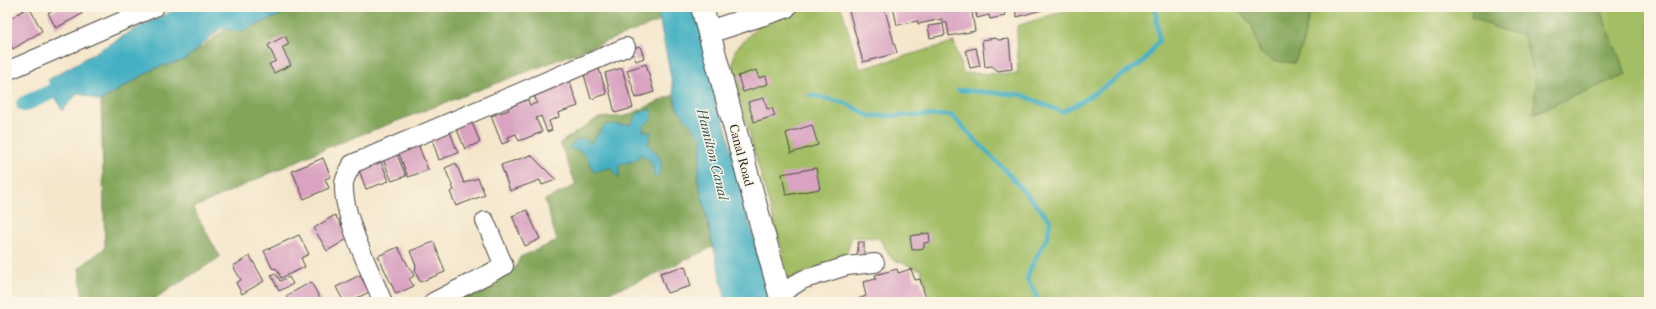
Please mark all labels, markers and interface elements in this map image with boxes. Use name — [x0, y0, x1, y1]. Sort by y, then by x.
water label: Hamilton Canal — [693, 106, 732, 203]
street label: Canal Road — [726, 122, 757, 189]

